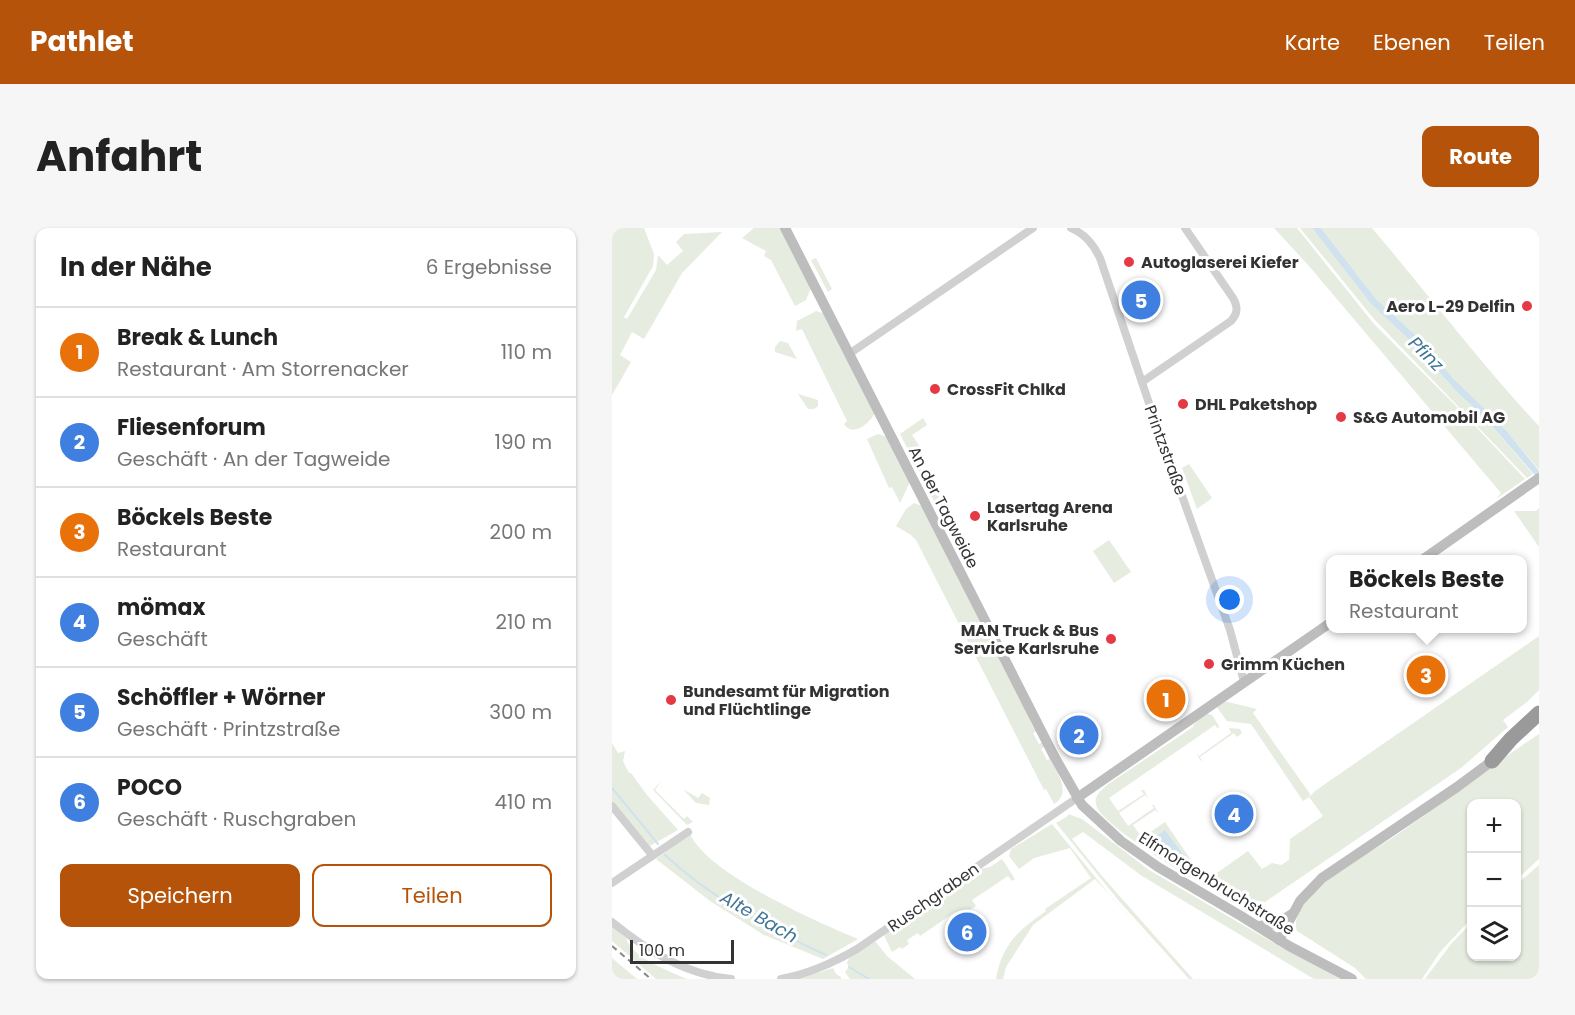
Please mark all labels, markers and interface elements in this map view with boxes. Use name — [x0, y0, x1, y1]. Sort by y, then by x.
text: Pathlet — [30, 22, 134, 61]
text: Karte — [1285, 28, 1340, 57]
text: Ebenen — [1373, 28, 1451, 57]
text: Teilen — [1484, 28, 1545, 57]
button: Route — [1422, 126, 1539, 187]
text: Anfahrt — [36, 127, 202, 186]
text: In der Nähe — [60, 249, 212, 285]
place label: Autoglaserei Kiefer — [1141, 251, 1299, 274]
text: 6 Ergebnisse — [426, 253, 552, 281]
marker: Autoglaserei Kiefer — [1122, 255, 1136, 269]
pin: 5 — [1122, 278, 1160, 322]
place label: Aero L-29 Delfin — [1386, 295, 1515, 318]
marker: Aero L-29 Delfin — [1520, 299, 1534, 313]
text: Break & Lunch — [117, 322, 278, 353]
water label: Pfinz — [1403, 330, 1450, 377]
text: 1 — [76, 338, 83, 366]
text: 110 m — [501, 338, 552, 366]
text: Restaurant · Am Storrenacker — [117, 355, 409, 383]
place label: CrossFit Chlkd — [947, 378, 1066, 401]
marker: CrossFit Chlkd — [928, 382, 942, 396]
place label: DHL Paketshop — [1195, 393, 1317, 416]
marker: DHL Paketshop — [1176, 397, 1190, 411]
street label: Printzstraße — [1139, 402, 1192, 498]
place label: S&G Automobil AG — [1353, 406, 1505, 429]
marker: S&G Automobil AG — [1334, 410, 1348, 424]
text: Fliesenforum — [117, 412, 266, 443]
text: 2 — [74, 428, 85, 456]
text: 190 m — [495, 428, 552, 456]
street label: An der Tagweide — [903, 442, 984, 572]
text: Geschäft · An der Tagweide — [117, 445, 390, 473]
place label: Lasertag Arena Karlsruhe — [987, 496, 1113, 537]
text: Böckels Beste — [117, 502, 272, 533]
marker: Lasertag Arena Karlsruhe — [968, 509, 982, 523]
text: 3 — [73, 518, 86, 546]
text: 200 m — [489, 518, 552, 546]
text: Restaurant — [117, 535, 227, 563]
popup — [1326, 555, 1527, 633]
text: Böckels Beste — [1349, 564, 1504, 595]
your location — [1215, 585, 1244, 614]
text: mömax — [117, 592, 205, 623]
text: Restaurant — [1349, 597, 1459, 625]
text: 4 — [73, 608, 86, 636]
text: 210 m — [496, 608, 552, 636]
place label: MAN Truck & Bus Service Karlsruhe — [954, 619, 1099, 660]
text: Geschäft — [117, 625, 208, 653]
marker: MAN Truck & Bus Service Karlsruhe — [1104, 632, 1118, 646]
pin: 3 — [1406, 652, 1446, 698]
place label: Grimm Küchen — [1221, 653, 1345, 676]
marker: Grimm Küchen — [1202, 657, 1216, 671]
pin: 1 — [1146, 676, 1186, 722]
place label: Bundesamt für Migration und Flüchtlinge — [683, 680, 889, 721]
text: Schöffler + Wörner — [117, 682, 326, 713]
marker: Bundesamt für Migration und Flüchtlinge — [664, 693, 678, 707]
text: 5 — [73, 698, 86, 726]
text: 300 m — [489, 698, 552, 726]
pin: 2 — [1060, 712, 1098, 758]
text: Geschäft · Printzstraße — [117, 715, 341, 743]
text: POCO — [117, 772, 182, 803]
text: 6 — [73, 788, 86, 816]
text: 410 m — [495, 788, 552, 816]
pin: 4 — [1214, 792, 1254, 836]
map controls — [1467, 799, 1521, 961]
button: + — [1467, 799, 1521, 853]
text: Geschäft · Ruschgraben — [117, 805, 356, 833]
street label: Elfmorgenbruchstraße — [1134, 826, 1299, 941]
button: − — [1467, 853, 1521, 907]
street label: Ruschgraben — [883, 857, 984, 937]
button: Speichern — [60, 864, 300, 927]
button: Teilen — [312, 864, 552, 927]
water label: Alte Bach — [715, 884, 802, 949]
button: layers — [1467, 907, 1521, 961]
pin: 6 — [948, 910, 986, 954]
scale bar — [630, 937, 734, 964]
text: 100 m — [639, 939, 685, 962]

